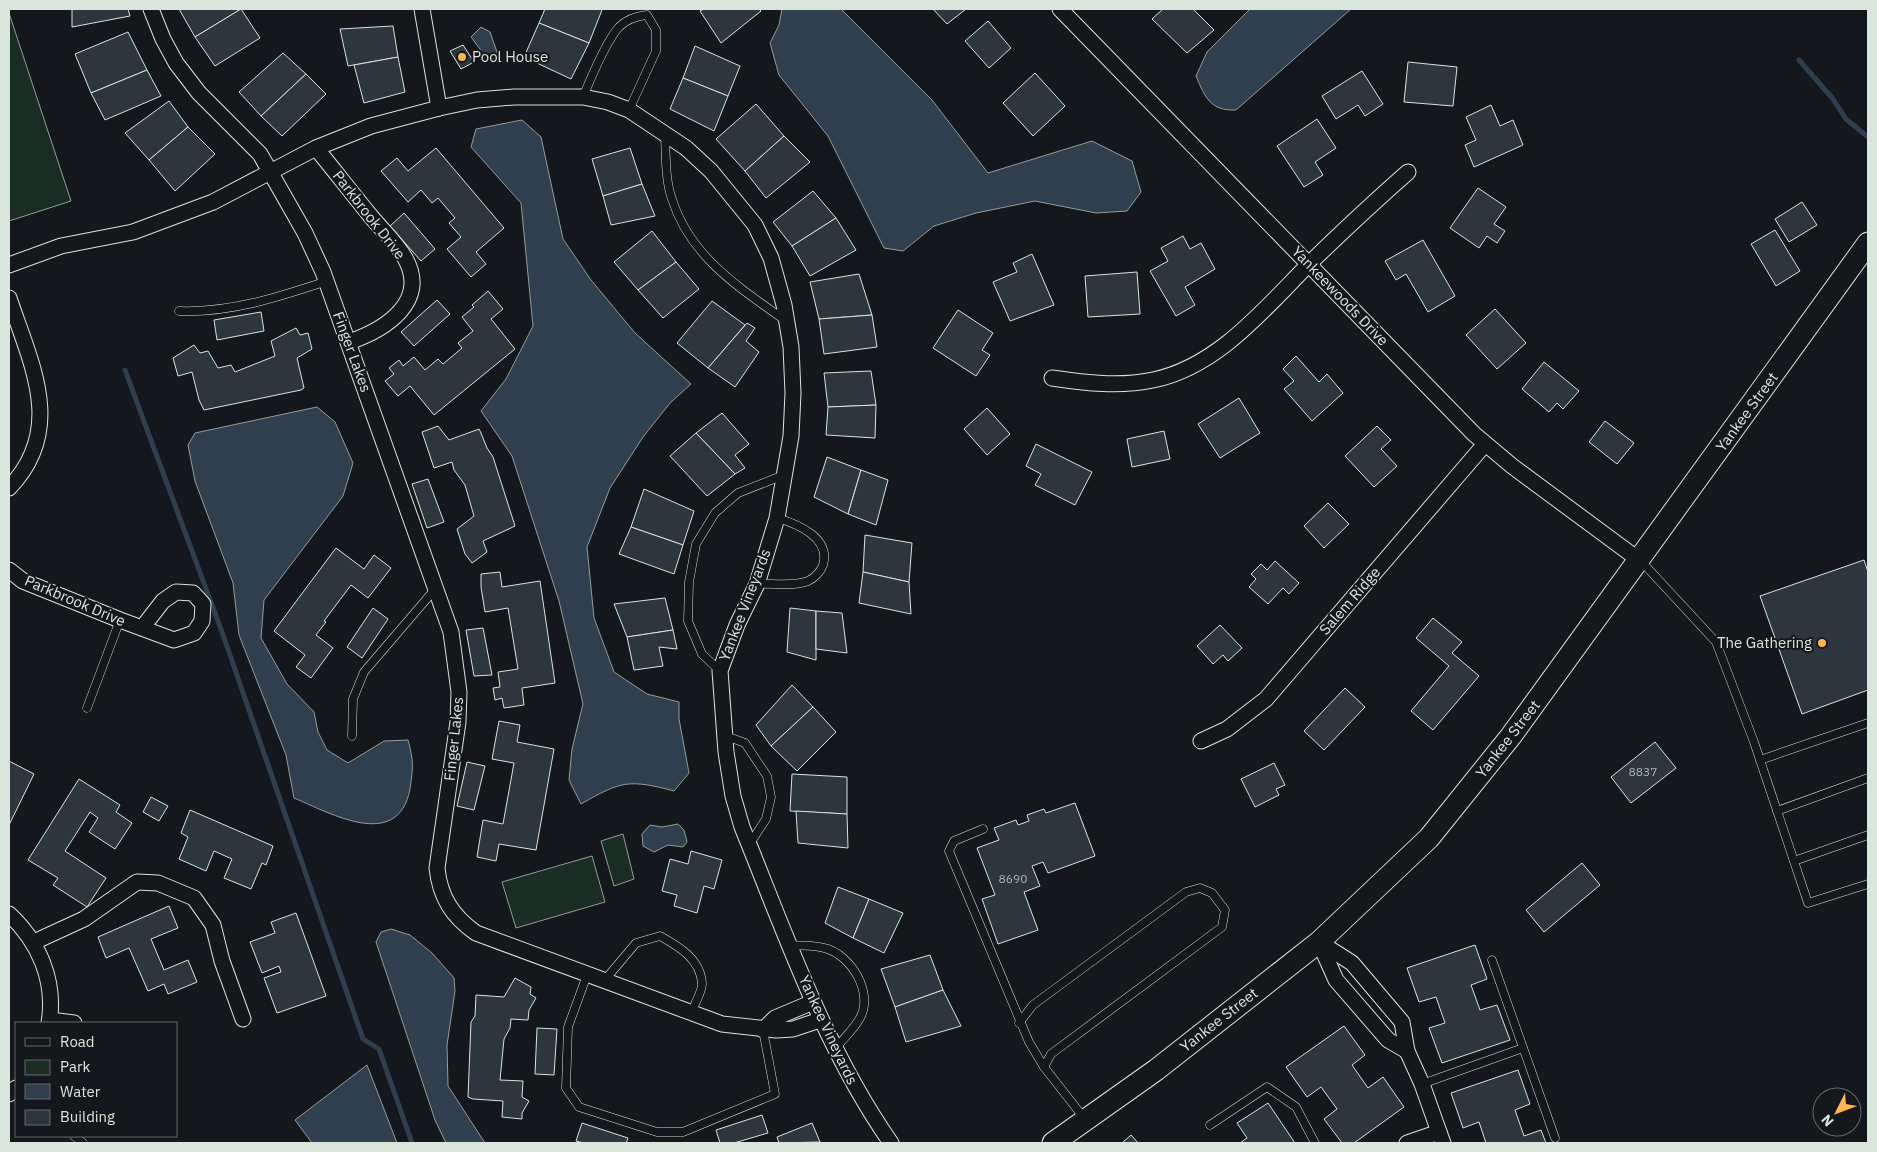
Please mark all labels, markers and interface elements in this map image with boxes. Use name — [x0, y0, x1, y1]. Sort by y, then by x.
place label: Pool House — [472, 47, 548, 66]
marker: Pool House — [456, 51, 468, 63]
street label: Parkbrook Drive — [329, 166, 410, 263]
street label: Yankeewoods Drive — [1288, 242, 1393, 349]
street label: Finger Lakes — [329, 309, 376, 395]
street label: Yankee Street — [1711, 368, 1782, 455]
street label: Yankee Vineyards — [714, 546, 775, 664]
street label: Salem Ridge — [1315, 563, 1384, 639]
street label: Parkbrook Drive — [22, 571, 128, 630]
place label: The Gathering — [1717, 633, 1812, 652]
marker: The Gathering — [1816, 637, 1828, 649]
street label: Finger Lakes — [440, 696, 467, 782]
street label: Yankee Street — [1471, 696, 1544, 781]
house number: 8837 — [1629, 764, 1657, 779]
house number: 8690 — [999, 871, 1027, 886]
street label: Yankee Vineyards — [795, 972, 862, 1088]
street label: Yankee Street — [1176, 983, 1261, 1056]
legend — [15, 1022, 178, 1137]
text: Road — [60, 1032, 95, 1051]
text: Park — [60, 1057, 90, 1076]
text: Water — [60, 1082, 101, 1101]
north arrow — [1812, 1087, 1862, 1137]
text: Building — [60, 1107, 115, 1126]
text: N — [1817, 1111, 1837, 1130]

